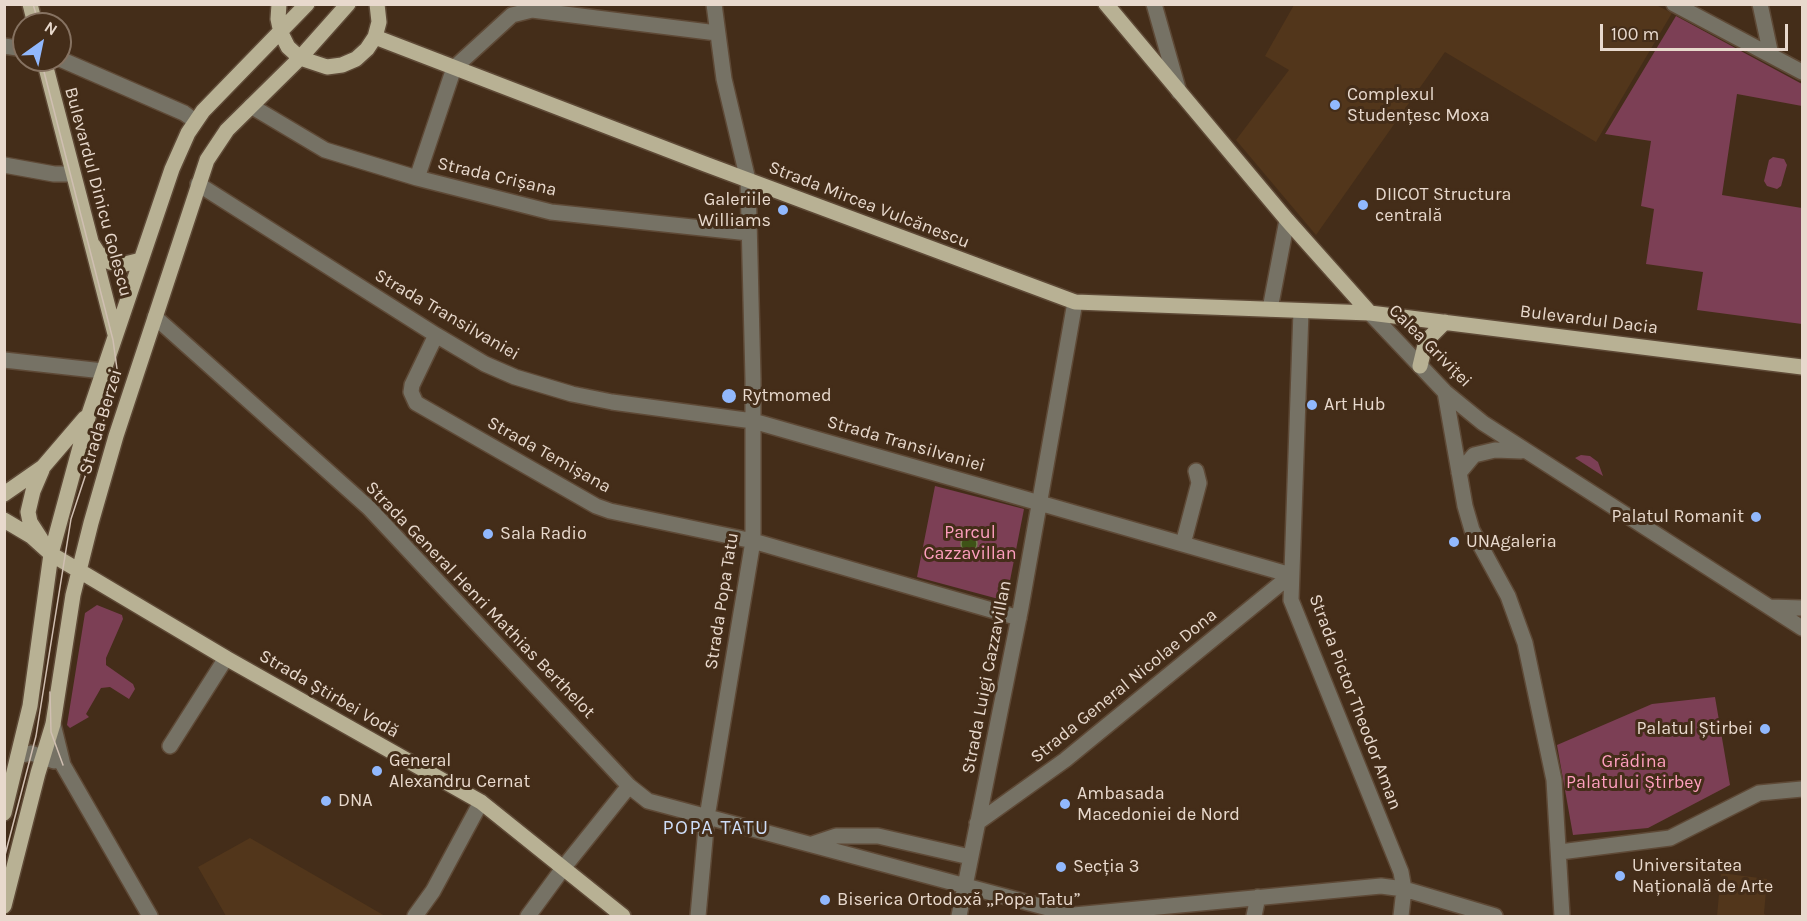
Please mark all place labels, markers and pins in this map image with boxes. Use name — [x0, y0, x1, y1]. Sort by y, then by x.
place label: Complexul Studențesc Moxa — [1347, 84, 1490, 127]
marker: Complexul Studențesc Moxa — [1328, 98, 1342, 112]
place label: DIICOT Structura centrală — [1375, 184, 1511, 226]
place label: Galeriile Williams — [698, 189, 771, 232]
marker: DIICOT Structura centrală — [1356, 198, 1370, 212]
marker: Galeriile Williams — [776, 203, 790, 217]
place label: Rytmomed — [742, 385, 832, 407]
marker: Rytmomed — [720, 387, 738, 405]
place label: Art Hub — [1324, 394, 1385, 416]
marker: Art Hub — [1305, 398, 1319, 412]
place label: Palatul Romanit — [1612, 506, 1744, 528]
marker: Palatul Romanit — [1749, 510, 1763, 524]
place label: Sala Radio — [500, 523, 587, 545]
marker: Sala Radio — [481, 527, 495, 541]
place label: UNAgaleria — [1466, 531, 1557, 553]
marker: UNAgaleria — [1447, 535, 1461, 549]
place label: Palatul Știrbei — [1636, 718, 1753, 740]
marker: Palatul Știrbei — [1758, 722, 1772, 736]
place label: General Alexandru Cernat — [389, 750, 530, 792]
marker: General Alexandru Cernat — [370, 764, 384, 778]
place label: Ambasada Macedoniei de Nord — [1077, 783, 1240, 826]
place label: DNA — [338, 790, 373, 812]
marker: DNA — [319, 794, 333, 808]
marker: Ambasada Macedoniei de Nord — [1058, 797, 1072, 811]
place label: Universitatea Națională de Arte — [1632, 855, 1773, 898]
place label: Secția 3 — [1073, 856, 1139, 878]
marker: Secția 3 — [1054, 860, 1068, 874]
marker: Universitatea Națională de Arte — [1613, 869, 1627, 883]
place label: Biserica Ortodoxă „Popa Tatu” — [837, 889, 1081, 911]
marker: Biserica Ortodoxă „Popa Tatu” — [818, 893, 832, 907]

